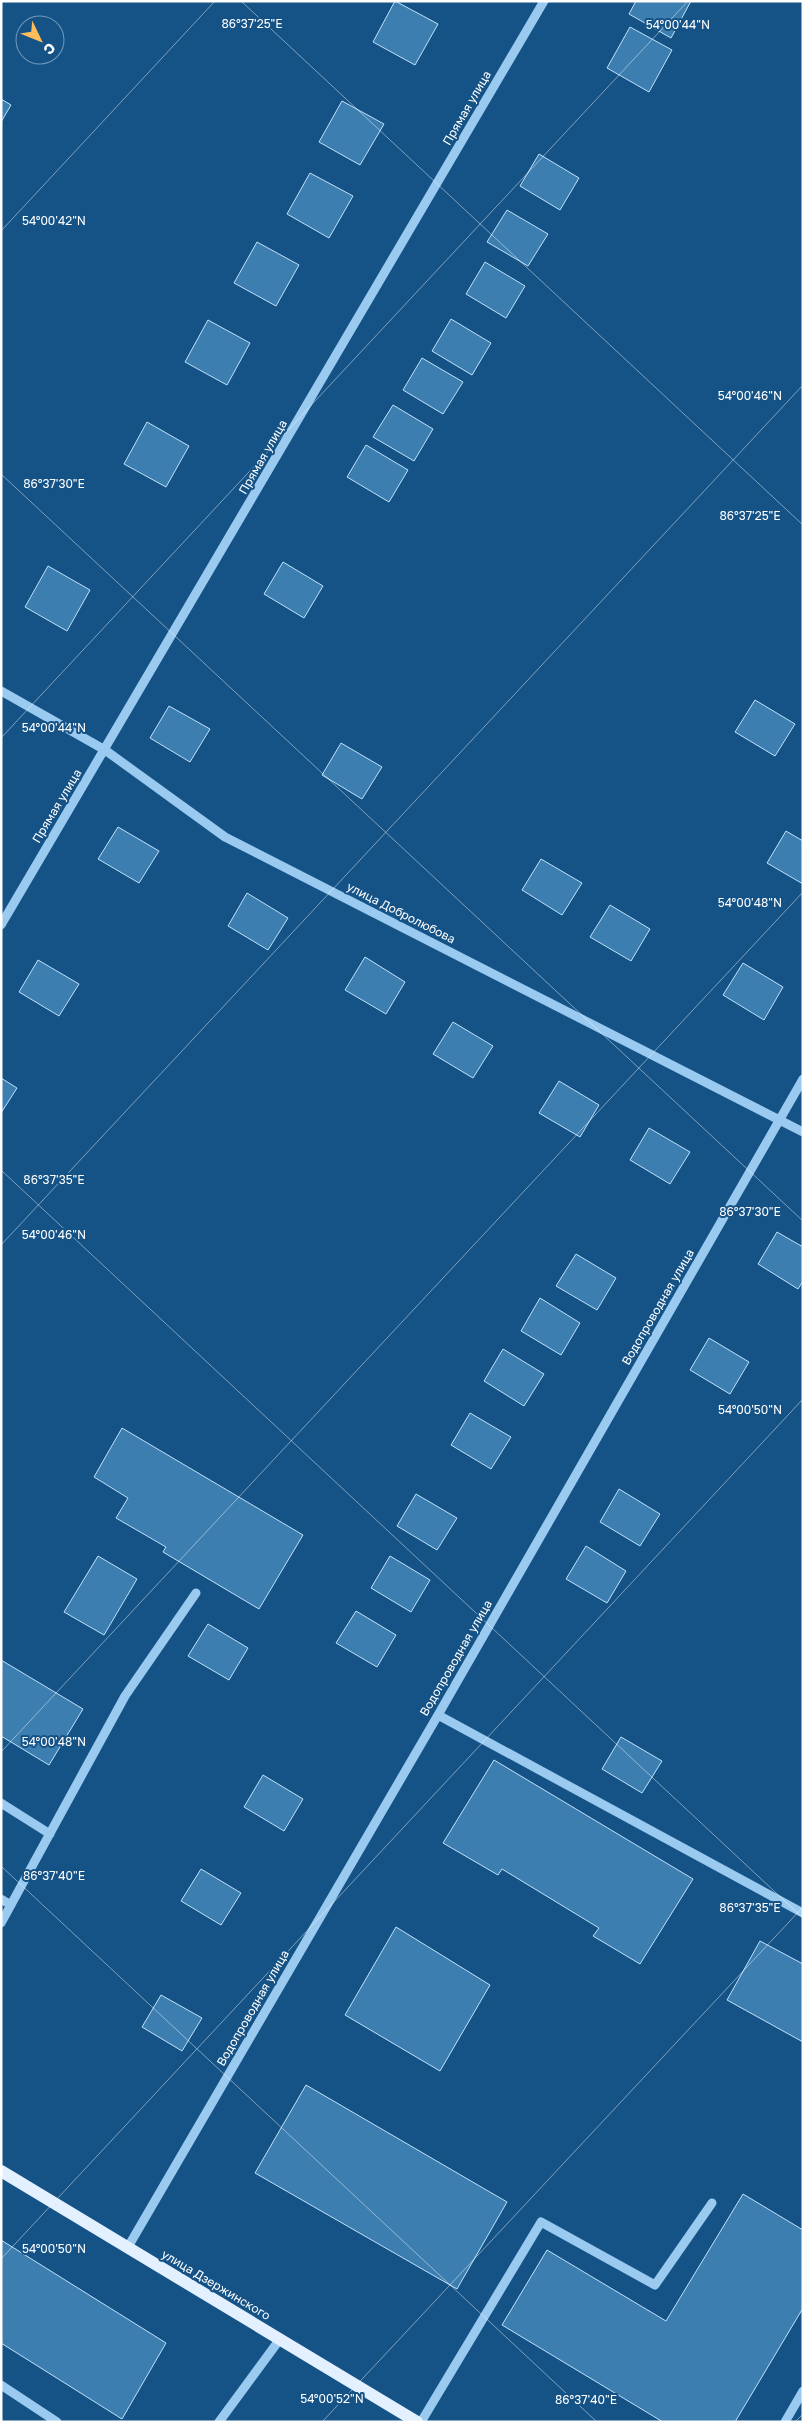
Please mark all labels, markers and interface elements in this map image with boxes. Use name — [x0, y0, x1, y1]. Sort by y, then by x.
north arrow — [15, 15, 65, 65]
text: 86°37'25"E — [221, 16, 283, 31]
text: 54°00'44"N — [646, 17, 710, 32]
text: С — [40, 40, 59, 59]
street label: Прямая улица — [439, 68, 494, 148]
text: 54°00'42"N — [22, 213, 86, 228]
text: 54°00'46"N — [718, 388, 782, 403]
street label: Прямая улица — [235, 417, 290, 497]
text: 86°37'30"E — [23, 476, 85, 491]
text: 86°37'25"E — [719, 508, 781, 523]
text: 54°00'44"N — [22, 720, 86, 735]
street label: Прямая улица — [29, 766, 85, 845]
street label: улица Добролюбова — [344, 879, 458, 946]
text: 54°00'48"N — [718, 895, 782, 910]
text: 86°37'35"E — [23, 1172, 85, 1187]
text: 86°37'30"E — [719, 1204, 781, 1219]
text: 54°00'46"N — [22, 1227, 86, 1242]
street label: Водопроводная улица — [618, 1246, 697, 1367]
text: 54°00'50"N — [718, 1402, 782, 1417]
street label: Водопроводная улица — [416, 1597, 495, 1718]
text: 54°00'48"N — [22, 1734, 86, 1749]
text: 86°37'40"E — [23, 1868, 85, 1883]
text: 86°37'35"E — [719, 1900, 781, 1915]
street label: Водопроводная улица — [213, 1947, 292, 2068]
text: 54°00'50"N — [22, 2241, 86, 2256]
street label: улица Дзержинского — [159, 2246, 273, 2323]
text: 54°00'52"N — [300, 2391, 364, 2406]
text: 86°37'40"E — [555, 2392, 617, 2407]

